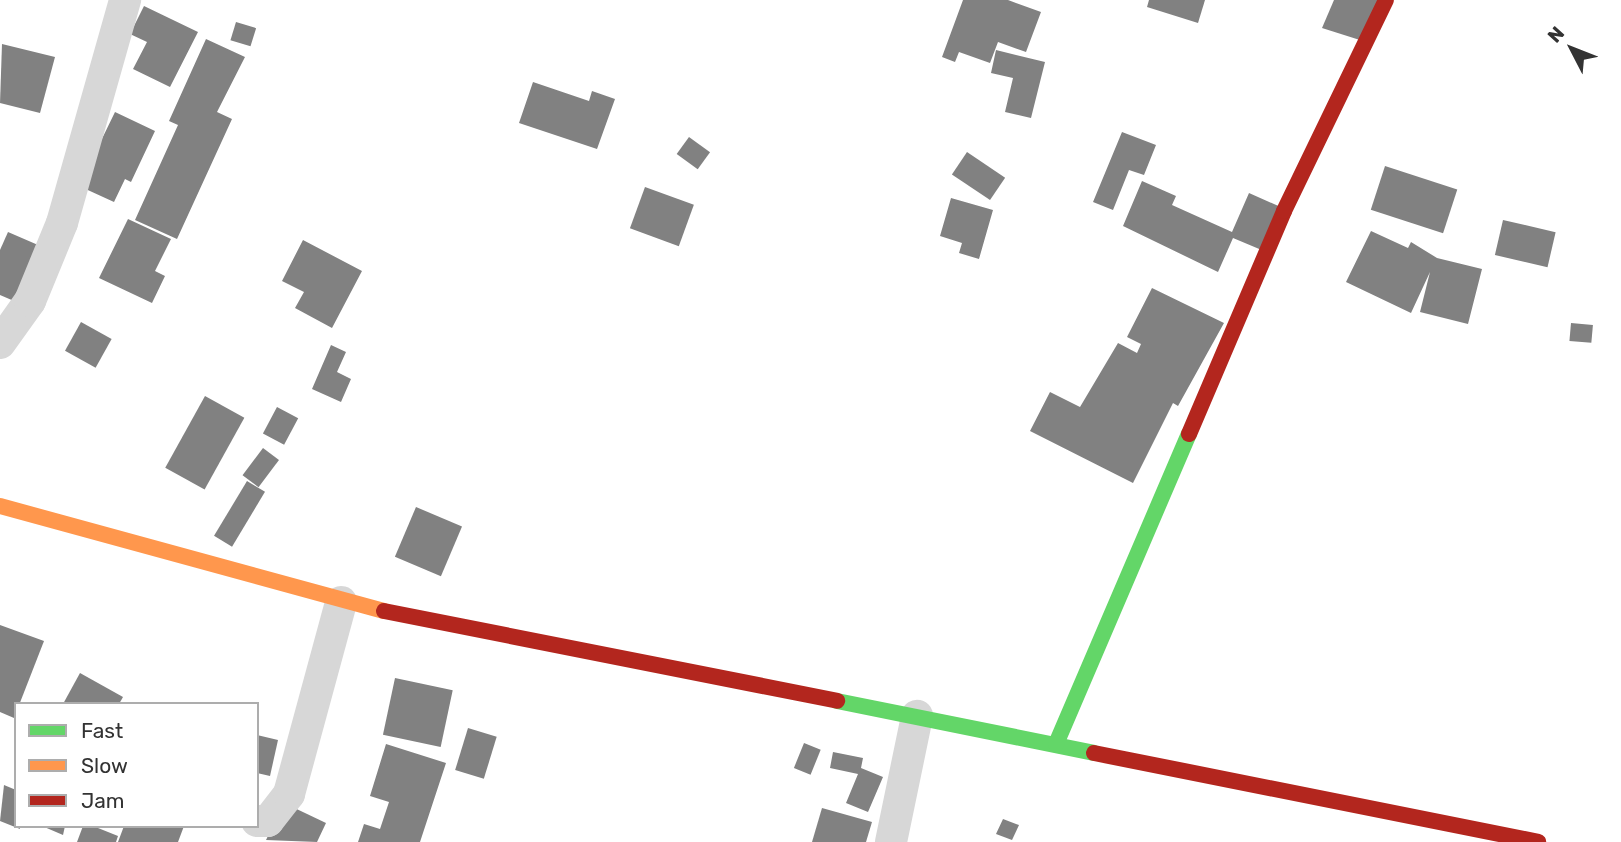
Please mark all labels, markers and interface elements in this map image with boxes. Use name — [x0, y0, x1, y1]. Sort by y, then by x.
north arrow — [1537, 14, 1607, 84]
text: N — [1543, 22, 1569, 47]
legend — [14, 702, 259, 828]
text: Fast — [81, 718, 123, 743]
text: Slow — [81, 753, 128, 778]
text: Jam — [81, 788, 125, 813]

